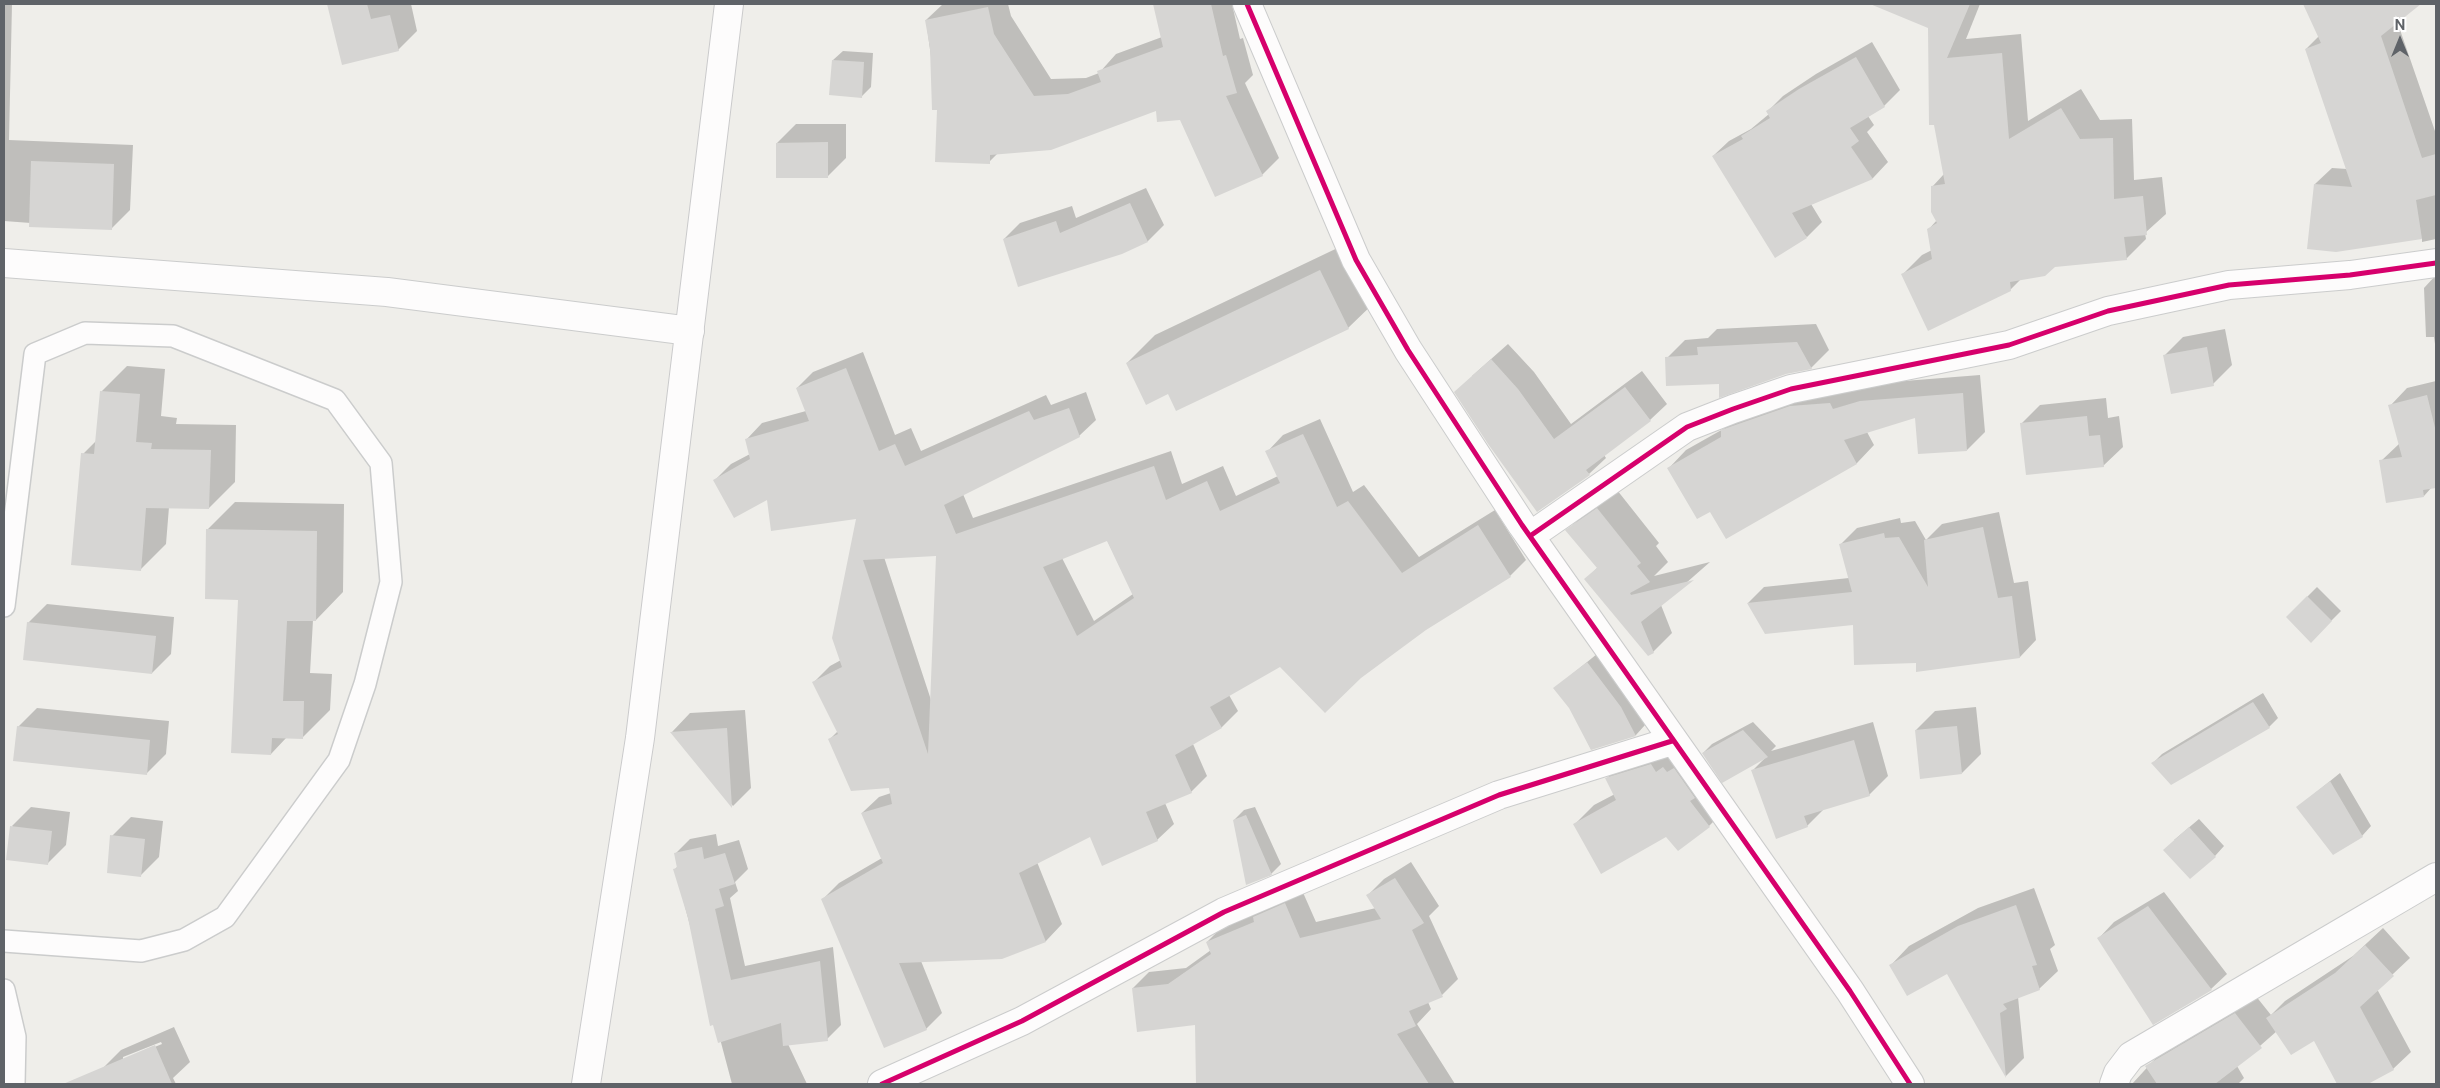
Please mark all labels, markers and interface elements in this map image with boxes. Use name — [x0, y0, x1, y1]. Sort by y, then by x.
north arrow — [2375, 15, 2425, 65]
text: N — [2395, 17, 2405, 33]

